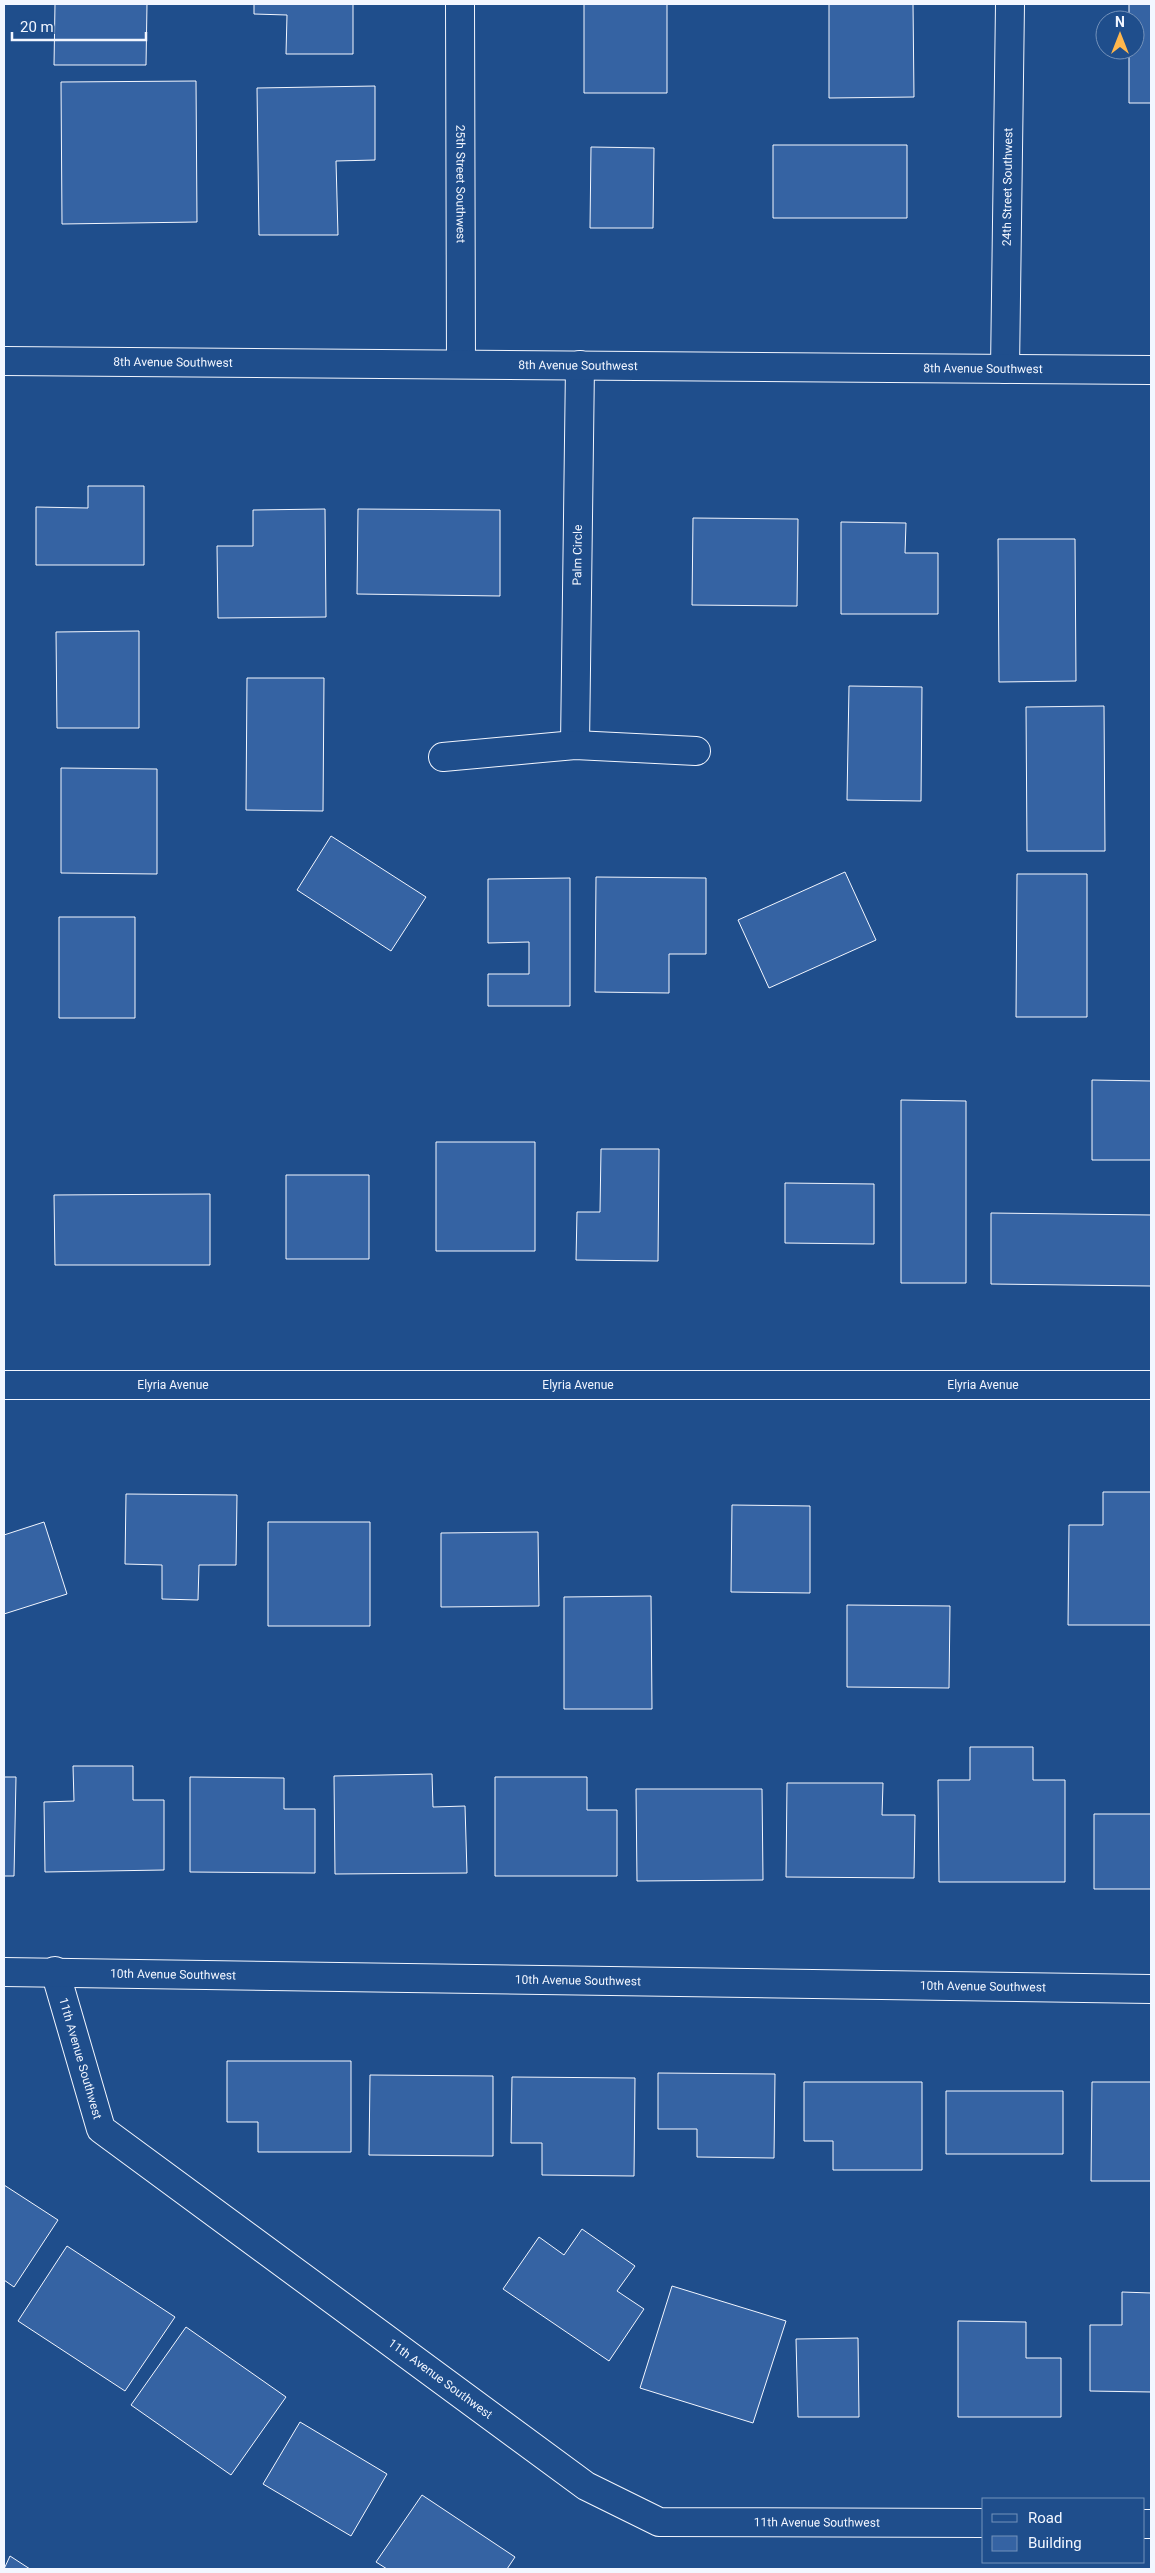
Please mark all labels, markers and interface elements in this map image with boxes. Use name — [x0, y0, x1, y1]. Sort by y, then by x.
scale bar — [12, 10, 146, 42]
north arrow — [1095, 10, 1145, 60]
text: N — [1115, 14, 1125, 30]
text: 20 m — [20, 18, 54, 36]
street label: 25th Street Southwest — [453, 125, 468, 243]
street label: 24th Street Southwest — [1000, 128, 1015, 246]
street label: 8th Avenue Southwest — [113, 355, 233, 370]
street label: 8th Avenue Southwest — [518, 358, 638, 373]
street label: 8th Avenue Southwest — [923, 361, 1043, 376]
street label: Palm Circle — [570, 525, 585, 585]
street label: Elyria Avenue — [137, 1378, 209, 1392]
street label: Elyria Avenue — [542, 1378, 614, 1392]
street label: Elyria Avenue — [947, 1378, 1019, 1392]
street label: 10th Avenue Southwest — [110, 1967, 236, 1982]
street label: 10th Avenue Southwest — [515, 1973, 641, 1988]
street label: 10th Avenue Southwest — [920, 1979, 1046, 1994]
street label: 11th Avenue Southwest — [56, 1996, 105, 2121]
street label: 11th Avenue Southwest — [386, 2336, 495, 2422]
legend — [982, 2498, 1145, 2563]
text: Road — [1028, 2509, 1062, 2527]
street label: 11th Avenue Southwest — [754, 2515, 880, 2530]
text: Building — [1028, 2534, 1082, 2552]

